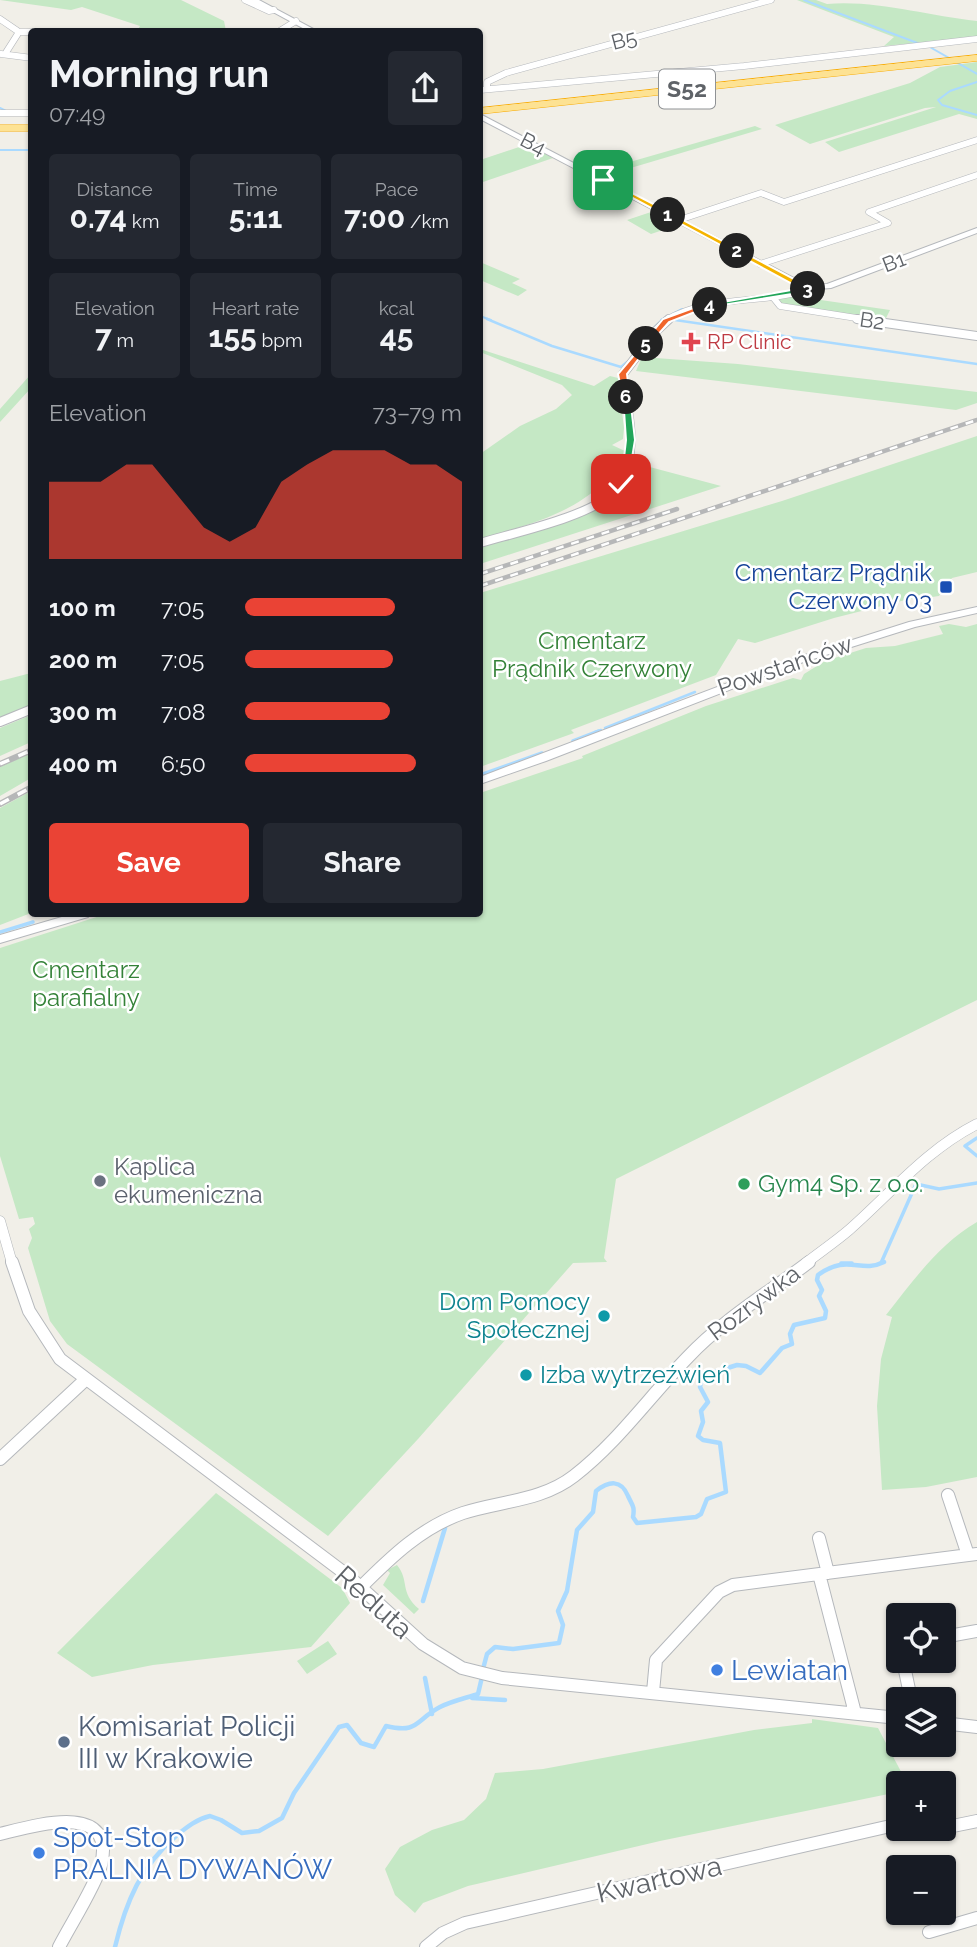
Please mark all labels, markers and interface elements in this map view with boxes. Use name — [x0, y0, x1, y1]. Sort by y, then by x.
street label: B5 — [608, 24, 639, 55]
text: Morning run — [49, 51, 269, 96]
button: share — [388, 51, 462, 125]
road number: S52 — [659, 69, 715, 108]
text: 07:49 — [49, 100, 106, 127]
street label: B4 — [516, 127, 550, 160]
pin — [573, 150, 633, 210]
icon: arrive — [584, 161, 622, 199]
text: Distance — [76, 178, 153, 200]
text: Time — [233, 178, 278, 200]
text: Pace — [375, 178, 418, 200]
pin: 1 — [650, 198, 686, 232]
text: 0.74 — [70, 200, 127, 235]
text: 5:11 — [229, 200, 282, 235]
text: 7:00 — [344, 200, 405, 235]
text: 1 — [663, 203, 672, 225]
text: km — [127, 210, 159, 232]
text: /km — [405, 210, 449, 232]
pin: 2 — [720, 233, 754, 268]
text: 2 — [731, 239, 742, 261]
street label: B1 — [879, 246, 909, 277]
pin: 3 — [790, 272, 826, 306]
text: 3 — [802, 277, 813, 299]
pin: 4 — [692, 288, 728, 322]
text: 4 — [704, 293, 715, 315]
text: Elevation — [74, 297, 155, 319]
text: Heart rate — [212, 297, 299, 319]
text: kcal — [379, 297, 414, 319]
street label: B2 — [858, 306, 886, 335]
text: 7 — [95, 319, 112, 354]
text: 155 — [209, 319, 257, 354]
text: 45 — [380, 319, 413, 354]
pin: 5 — [628, 326, 664, 362]
text: m — [112, 329, 134, 351]
text: bpm — [257, 329, 302, 351]
place label: RP Clinic — [707, 329, 792, 354]
text: 5 — [640, 332, 651, 354]
marker: RP Clinic — [681, 332, 701, 352]
pin: 6 — [608, 380, 644, 414]
text: 6 — [620, 385, 631, 407]
text: Elevation — [49, 399, 147, 426]
text: 73–79 m — [372, 399, 462, 426]
pin — [591, 454, 651, 514]
icon: check — [602, 465, 640, 503]
place label: Cmentarz Prądnik Czerwony 03 — [735, 558, 932, 615]
marker: Cmentarz Prądnik Czerwony 03 — [938, 579, 954, 595]
text: 100 m — [49, 594, 116, 621]
text: 7:05 — [161, 594, 204, 621]
park label: Cmentarz Prądnik Czerwony — [492, 626, 692, 683]
street label: Powstańców — [714, 629, 857, 702]
text: 200 m — [49, 646, 117, 673]
text: 7:05 — [161, 646, 204, 673]
text: 300 m — [49, 698, 117, 725]
text: 7:08 — [161, 698, 205, 725]
text: 400 m — [49, 750, 117, 777]
text: 6:50 — [161, 750, 206, 777]
button: Save — [49, 823, 249, 903]
button: Share — [263, 823, 462, 903]
park label: Cmentarz parafialny — [32, 955, 140, 1012]
place label: Kaplica ekumeniczna — [114, 1152, 263, 1209]
place label: Gym4 Sp. z o.o. — [758, 1169, 923, 1198]
marker: Kaplica ekumeniczna — [92, 1173, 108, 1189]
marker: Gym4 Sp. z o.o. — [736, 1176, 752, 1192]
street label: Rozrywka — [702, 1259, 805, 1347]
place label: Dom Pomocy Społecznej — [439, 1287, 590, 1344]
marker: Dom Pomocy Społecznej — [596, 1308, 612, 1324]
place label: Izba wytrzeźwień — [540, 1360, 730, 1389]
marker: Izba wytrzeźwień — [518, 1367, 534, 1383]
street label: Reduta — [328, 1559, 419, 1646]
map controls — [886, 1603, 956, 1925]
button: locate — [886, 1603, 956, 1673]
place label: Lewiatan — [731, 1654, 848, 1687]
marker: Lewiatan — [709, 1662, 725, 1678]
button: layers — [886, 1687, 956, 1757]
place label: Komisariat Policji III w Krakowie — [78, 1710, 295, 1775]
marker: Komisariat Policji III w Krakowie — [56, 1734, 72, 1750]
button: + — [886, 1771, 956, 1841]
place label: Spot-Stop PRALNIA DYWANÓW — [53, 1821, 332, 1886]
marker: Spot-Stop PRALNIA DYWANÓW — [31, 1845, 47, 1861]
street label: Kwartowa — [593, 1849, 725, 1910]
button: − — [886, 1855, 956, 1925]

